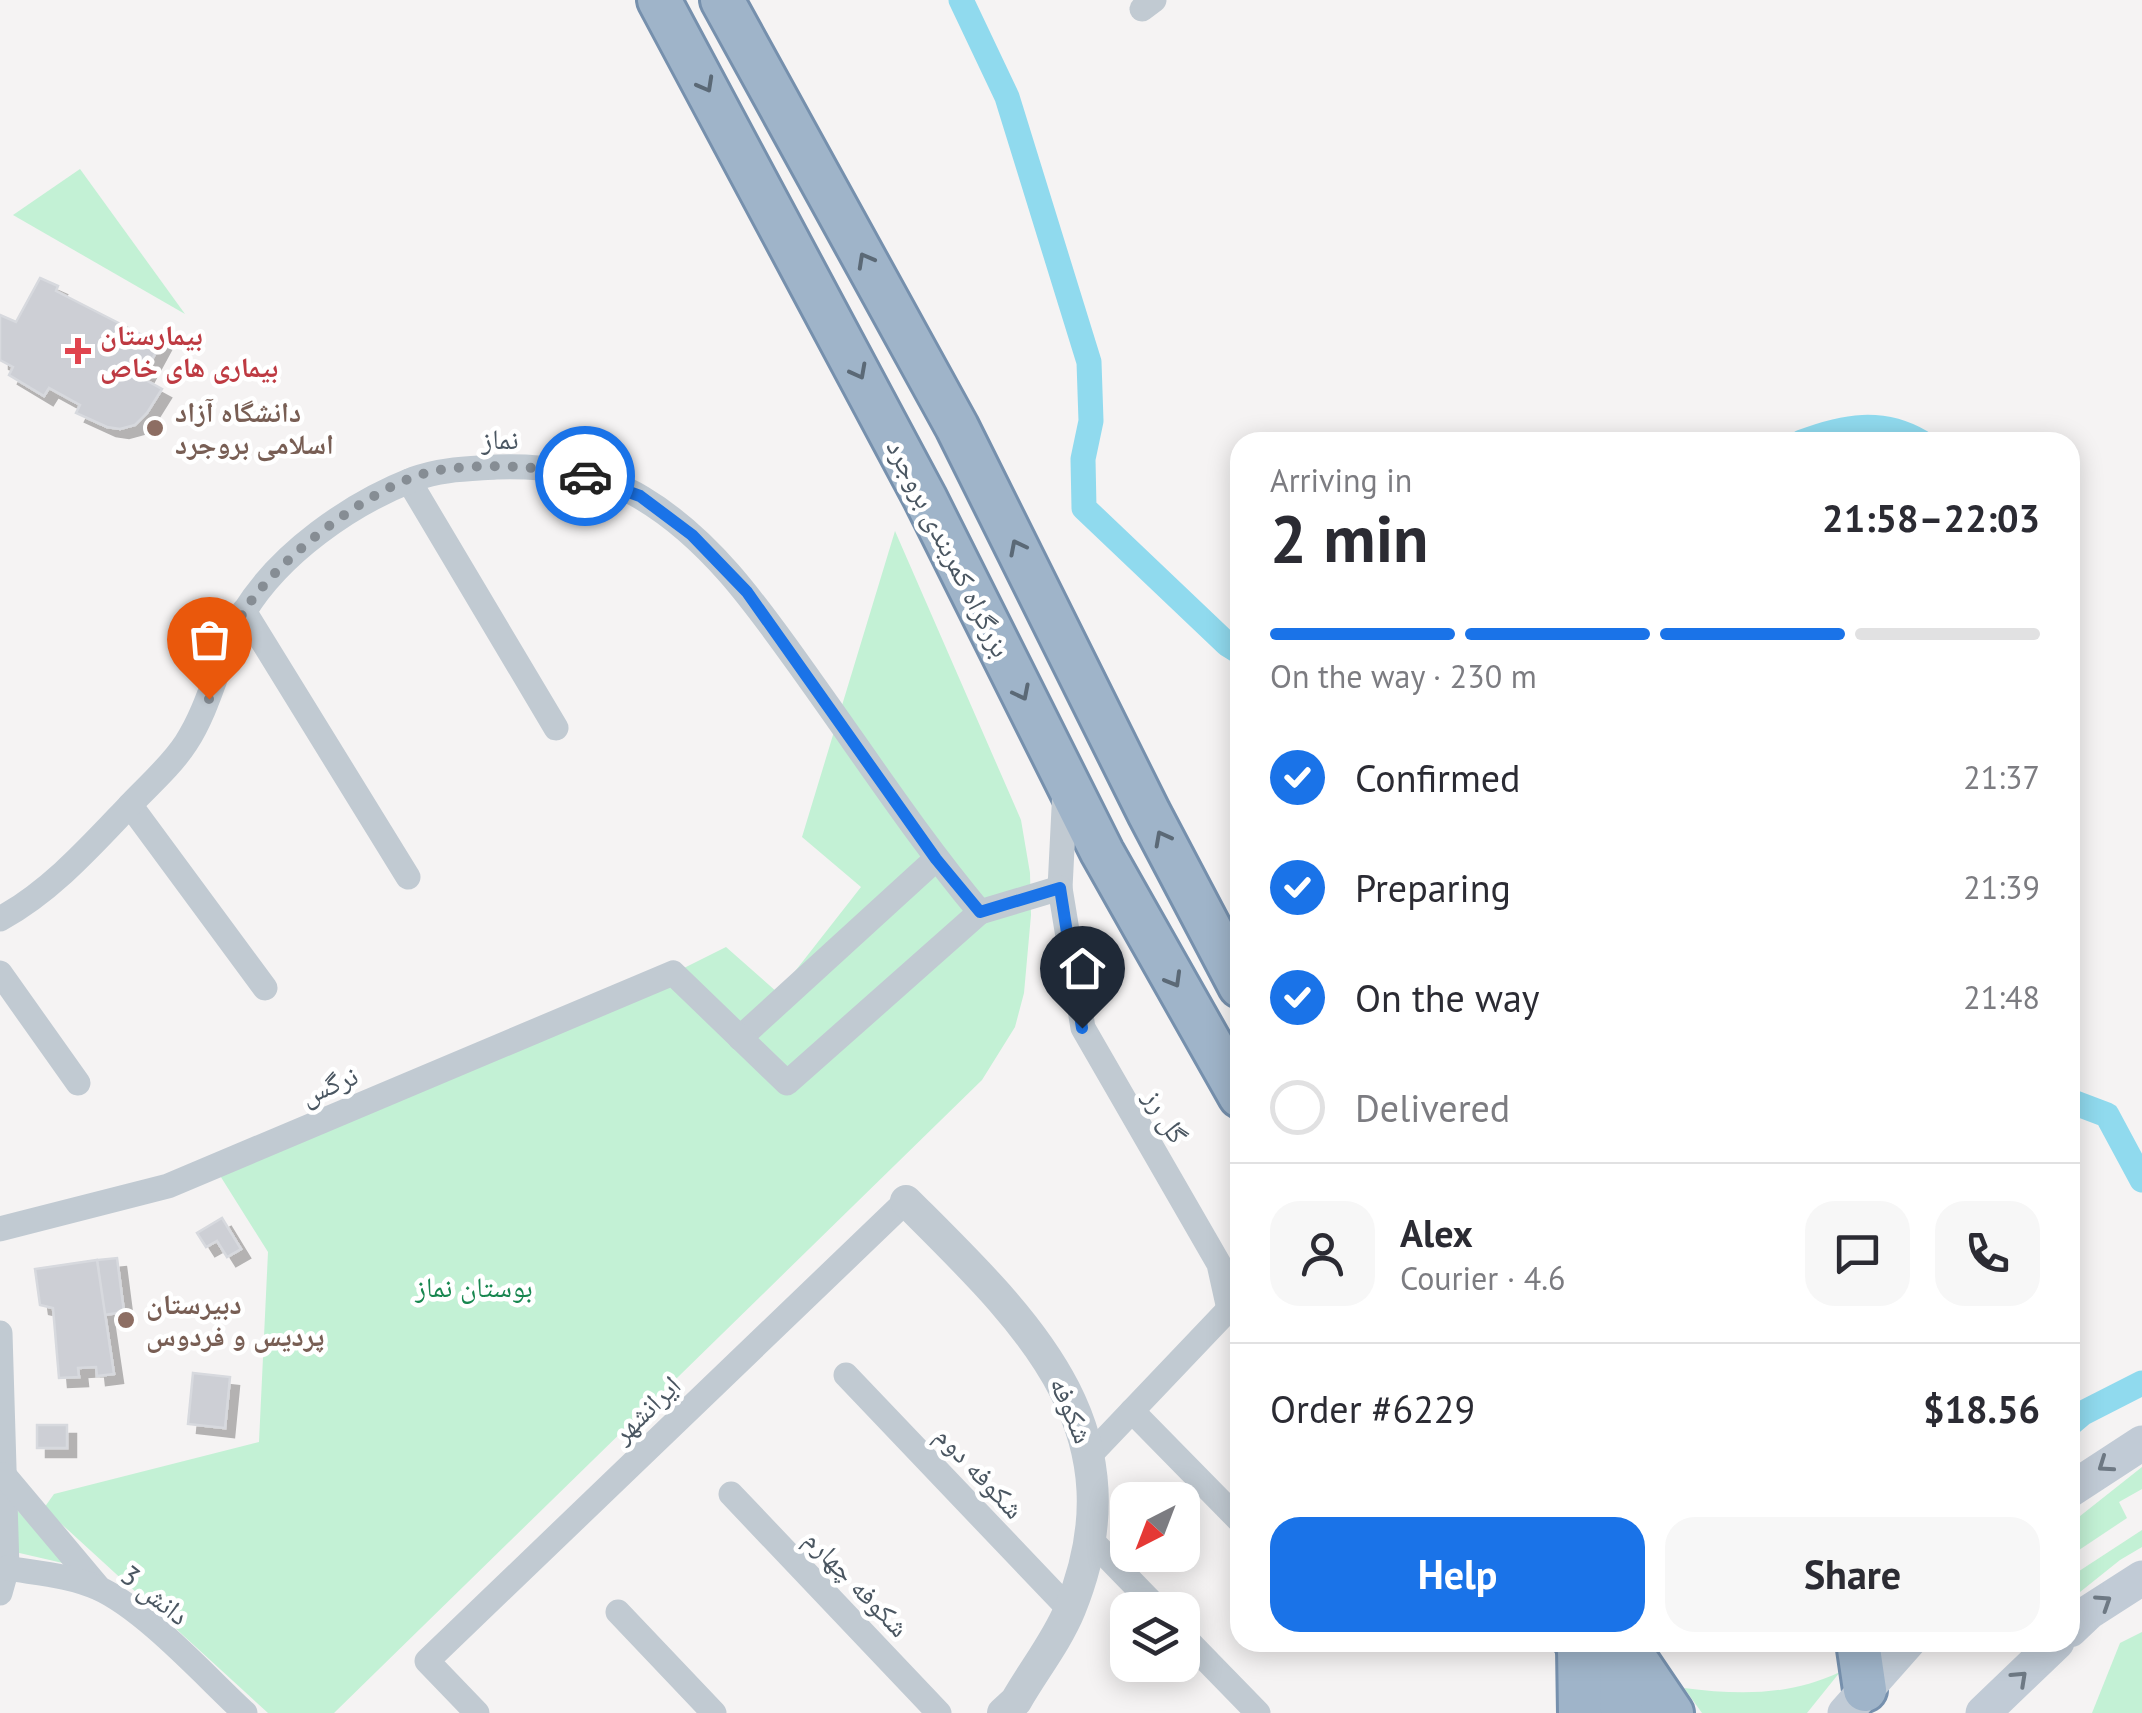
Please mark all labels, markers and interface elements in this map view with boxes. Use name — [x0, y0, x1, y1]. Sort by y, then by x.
one-way arrow — [694, 74, 714, 92]
one-way arrow — [858, 252, 878, 270]
place label: بیمارستان بیماری های خاص — [100, 316, 278, 385]
marker: بیمارستان بیماری های خاص — [65, 338, 91, 364]
one-way arrow — [847, 362, 866, 380]
place label: دانشگاه آزاد اسلامی بروجرد — [175, 393, 334, 462]
marker: دانشگاه آزاد اسلامی بروجرد — [144, 417, 166, 439]
street label: نماز — [480, 420, 519, 457]
courier — [535, 426, 635, 526]
street label: بزرگراه کمربندی بروجرد — [879, 433, 1020, 663]
icon: car — [558, 449, 613, 504]
text: Arriving in — [1270, 459, 1412, 501]
text: 21:58–22:03 — [1822, 493, 2040, 542]
text: 2 min — [1270, 496, 1429, 580]
one-way arrow — [1009, 540, 1029, 558]
pin — [167, 597, 252, 700]
icon: bag — [182, 612, 237, 667]
text: On the way · 230 m — [1270, 655, 1537, 697]
one-way arrow — [1010, 683, 1030, 701]
icon: check — [1270, 750, 1325, 805]
text: Confirmed — [1355, 753, 1521, 802]
text: 21:37 — [1963, 756, 2040, 798]
one-way arrow — [1155, 830, 1174, 848]
icon: check — [1270, 860, 1325, 915]
text: Preparing — [1355, 863, 1511, 912]
text: 21:39 — [1963, 866, 2040, 908]
pin — [1040, 926, 1125, 1029]
icon: home — [1055, 941, 1110, 996]
one-way arrow — [1162, 969, 1181, 987]
icon: check — [1270, 970, 1325, 1025]
text: On the way — [1355, 973, 1540, 1022]
text: 21:48 — [1963, 976, 2040, 1018]
street label: نرگس — [294, 1056, 363, 1113]
street label: گل رز — [1135, 1081, 1197, 1150]
text: Delivered — [1355, 1083, 1510, 1132]
button: person — [1270, 1201, 1375, 1306]
button: chat — [1805, 1201, 1910, 1306]
button: phone — [1935, 1201, 2040, 1306]
text: Alex — [1400, 1208, 1473, 1257]
text: Courier · 4.6 — [1400, 1257, 1566, 1299]
park label: بوستان نماز — [414, 1268, 533, 1305]
place label: دبیرستان پردیس و فردوس — [146, 1285, 324, 1354]
marker: دبیرستان پردیس و فردوس — [115, 1309, 137, 1331]
street label: ایرانشهر — [602, 1367, 688, 1451]
street label: شکوفه — [1042, 1371, 1103, 1449]
text: Order #6229 — [1270, 1384, 1475, 1433]
text: $18.56 — [1923, 1384, 2040, 1433]
street label: شکوفه دوم — [927, 1417, 1033, 1527]
one-way arrow — [2098, 1453, 2117, 1471]
north arrow — [1110, 1482, 1200, 1572]
map controls — [1110, 1482, 1200, 1682]
button: Help — [1270, 1517, 1645, 1632]
button: Share — [1665, 1517, 2040, 1632]
street label: شکوفه چهارم — [796, 1521, 918, 1645]
street label: دانش 3 — [114, 1556, 197, 1633]
button: layers — [1110, 1592, 1200, 1682]
one-way arrow — [2094, 1595, 2112, 1614]
one-way arrow — [2008, 1672, 2027, 1690]

